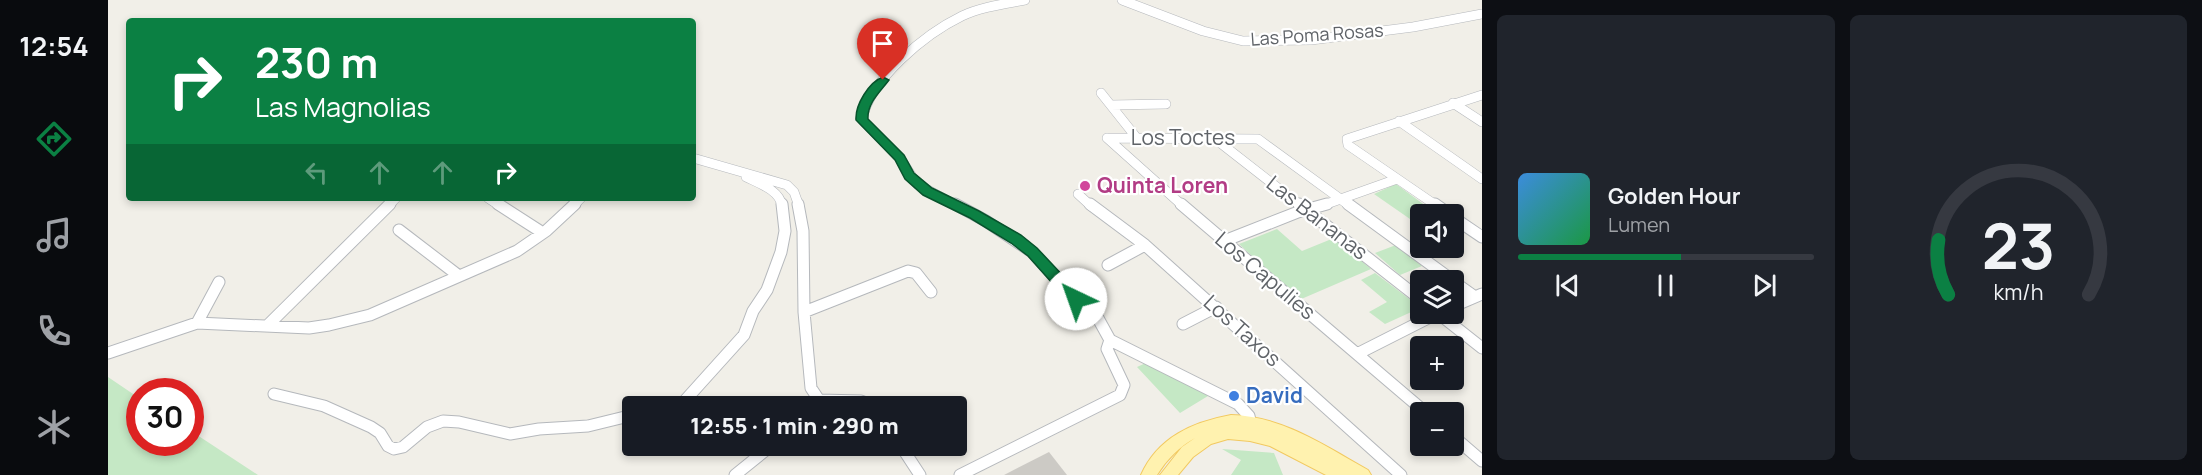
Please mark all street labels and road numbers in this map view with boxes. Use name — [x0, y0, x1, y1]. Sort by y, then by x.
street label: Las Poma Rosas — [1250, 17, 1384, 51]
street label: Los Toctes — [1131, 123, 1235, 151]
street label: Las Bananas — [1261, 169, 1374, 266]
street label: Los Capulies — [1210, 225, 1322, 325]
street label: Los Taxos — [1198, 288, 1287, 372]

